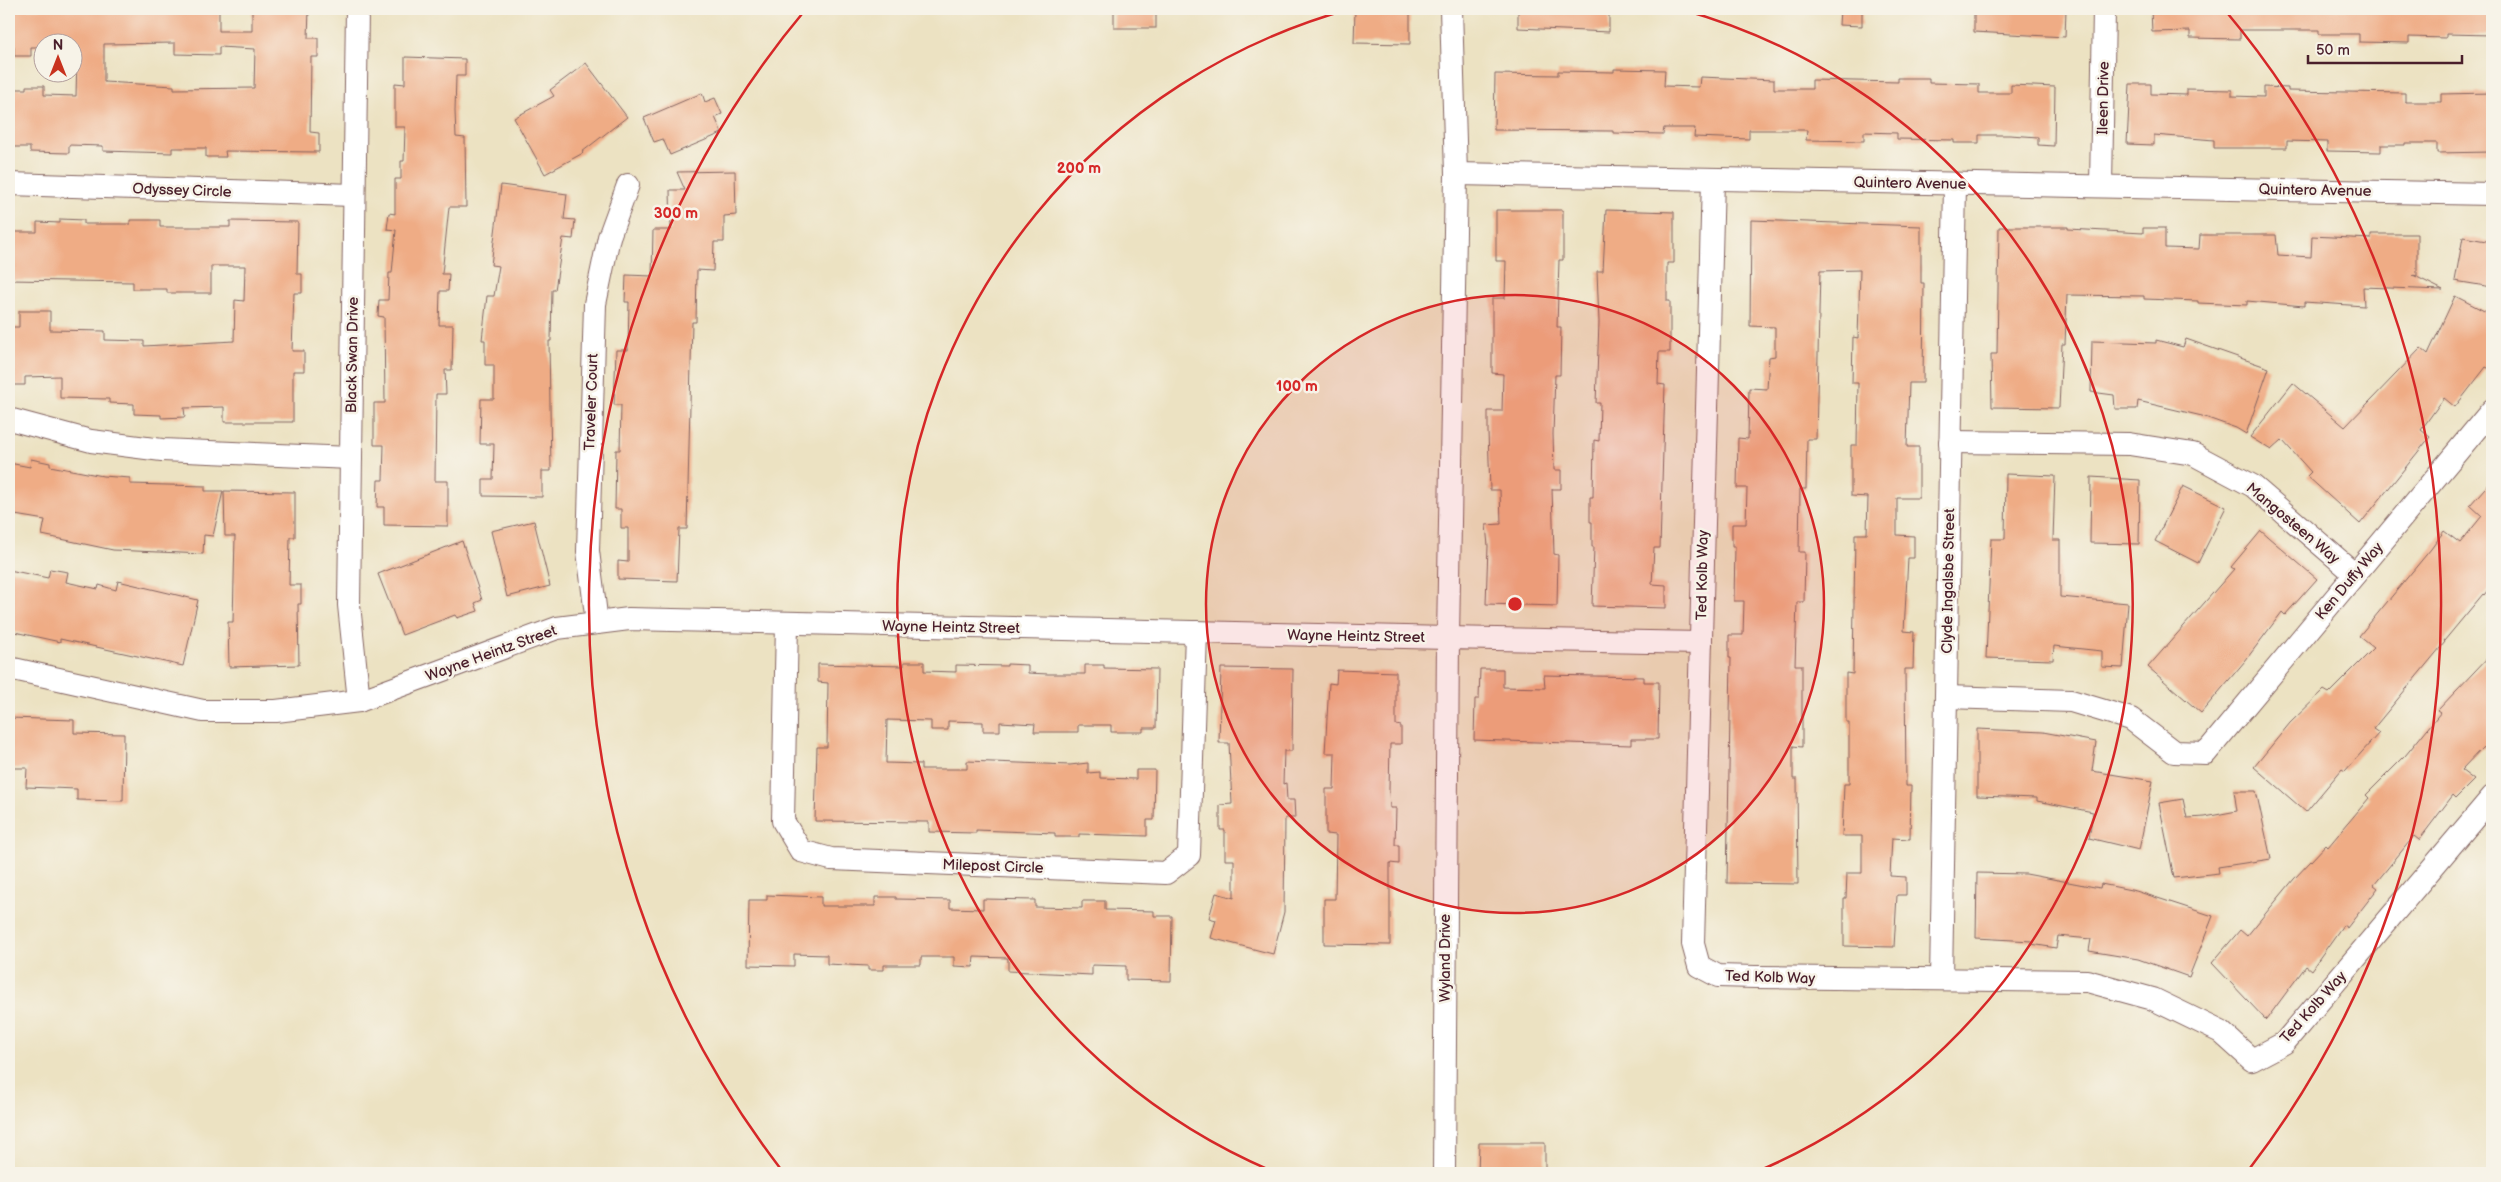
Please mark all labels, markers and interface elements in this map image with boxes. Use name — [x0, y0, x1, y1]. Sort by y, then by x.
north arrow — [32, 32, 82, 82]
scale bar — [2308, 32, 2462, 64]
text: N — [53, 37, 63, 54]
text: 50 m — [2316, 41, 2350, 60]
street label: Ileen Drive — [2093, 61, 2114, 135]
text: 200 m — [1057, 159, 1101, 178]
street label: Quintero Avenue — [1853, 173, 1967, 194]
street label: Odyssey Circle — [132, 179, 232, 202]
street label: Quintero Avenue — [2258, 180, 2372, 201]
text: 300 m — [654, 204, 698, 223]
street label: Black Swan Drive — [342, 297, 363, 413]
street label: Traveler Court — [580, 353, 603, 451]
text: 100 m — [1276, 377, 1318, 396]
street label: Mangosteen Way — [2242, 479, 2344, 568]
street label: Clyde Ingalsbe Street — [1938, 508, 1959, 654]
street label: Ted Kolb Way — [1692, 529, 1713, 620]
street label: Ken Duffy Way — [2311, 538, 2388, 624]
centre of rings — [1506, 595, 1524, 613]
street label: Wayne Heintz Street — [882, 617, 1021, 638]
street label: Wayne Heintz Street — [423, 621, 560, 686]
street label: Wayne Heintz Street — [1287, 626, 1426, 647]
street label: Milepost Circle — [942, 855, 1044, 878]
street label: Wyland Drive — [1436, 914, 1455, 1002]
street label: Ted Kolb Way — [1724, 966, 1816, 989]
street label: Ted Kolb Way — [2276, 967, 2351, 1047]

